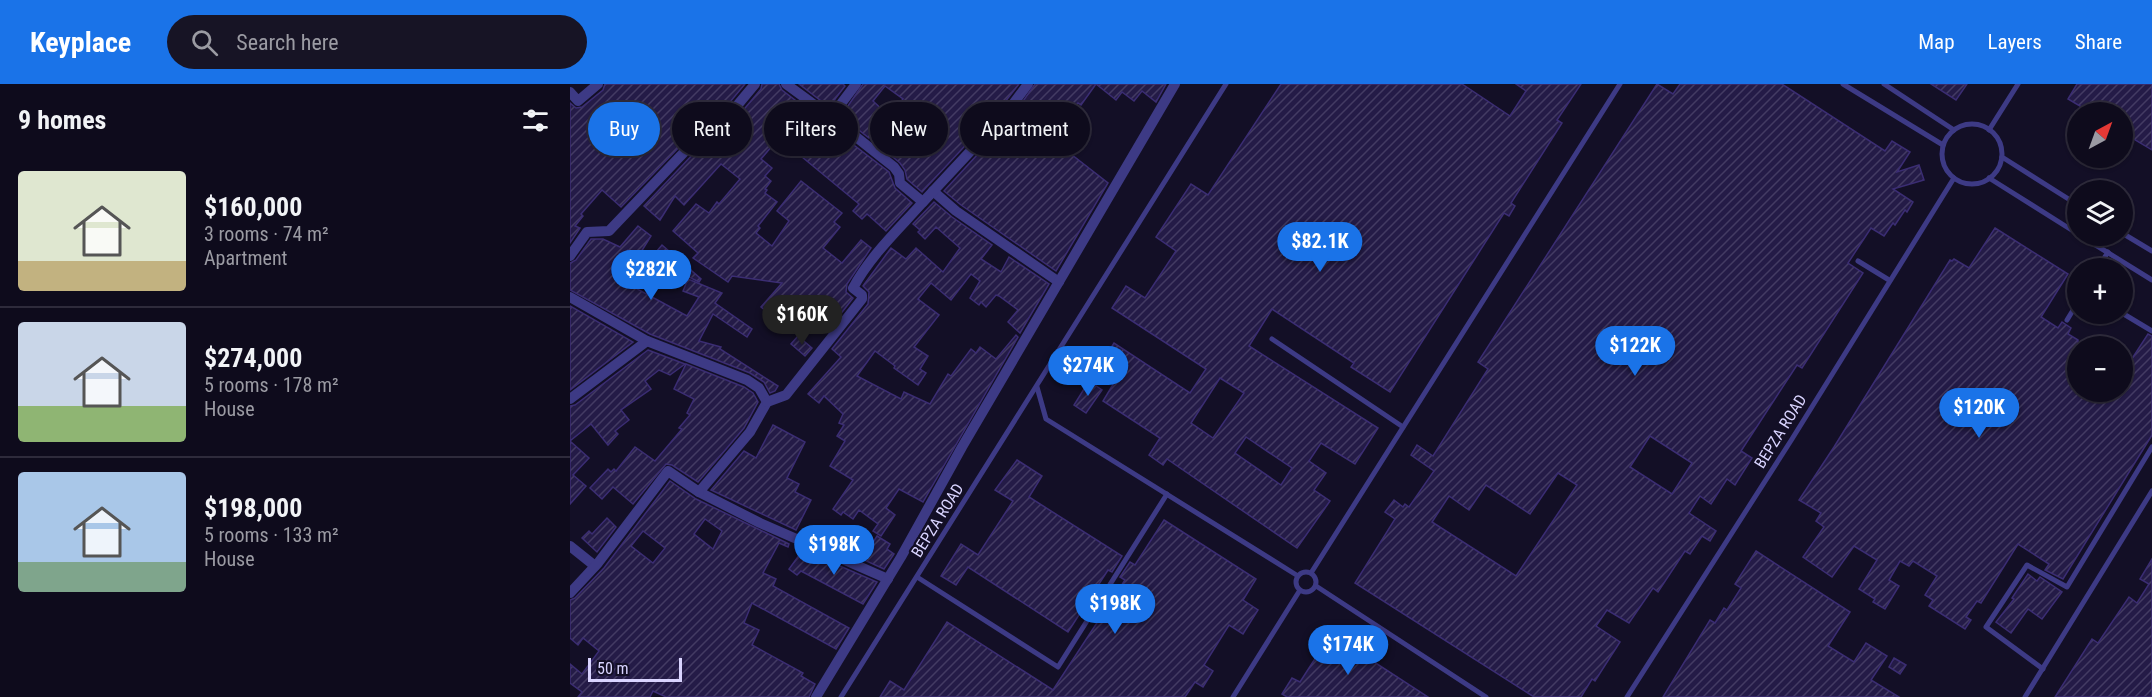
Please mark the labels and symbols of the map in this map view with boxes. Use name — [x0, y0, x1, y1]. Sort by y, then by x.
north arrow — [2067, 102, 2133, 168]
pin: $82.1K — [1271, 222, 1369, 273]
pin: $282K — [609, 250, 693, 301]
pin: $160K — [760, 295, 844, 346]
pin: $122K — [1593, 326, 1677, 377]
pin: $274K — [1046, 346, 1130, 397]
pin: $120K — [1937, 388, 2021, 439]
street label: BEPZA ROAD — [1750, 391, 1810, 472]
street label: BEPZA ROAD — [907, 480, 967, 561]
pin: $198K — [792, 525, 876, 576]
pin: $198K — [1073, 584, 1157, 635]
pin: $174K — [1306, 625, 1390, 676]
scale bar — [588, 655, 682, 682]

